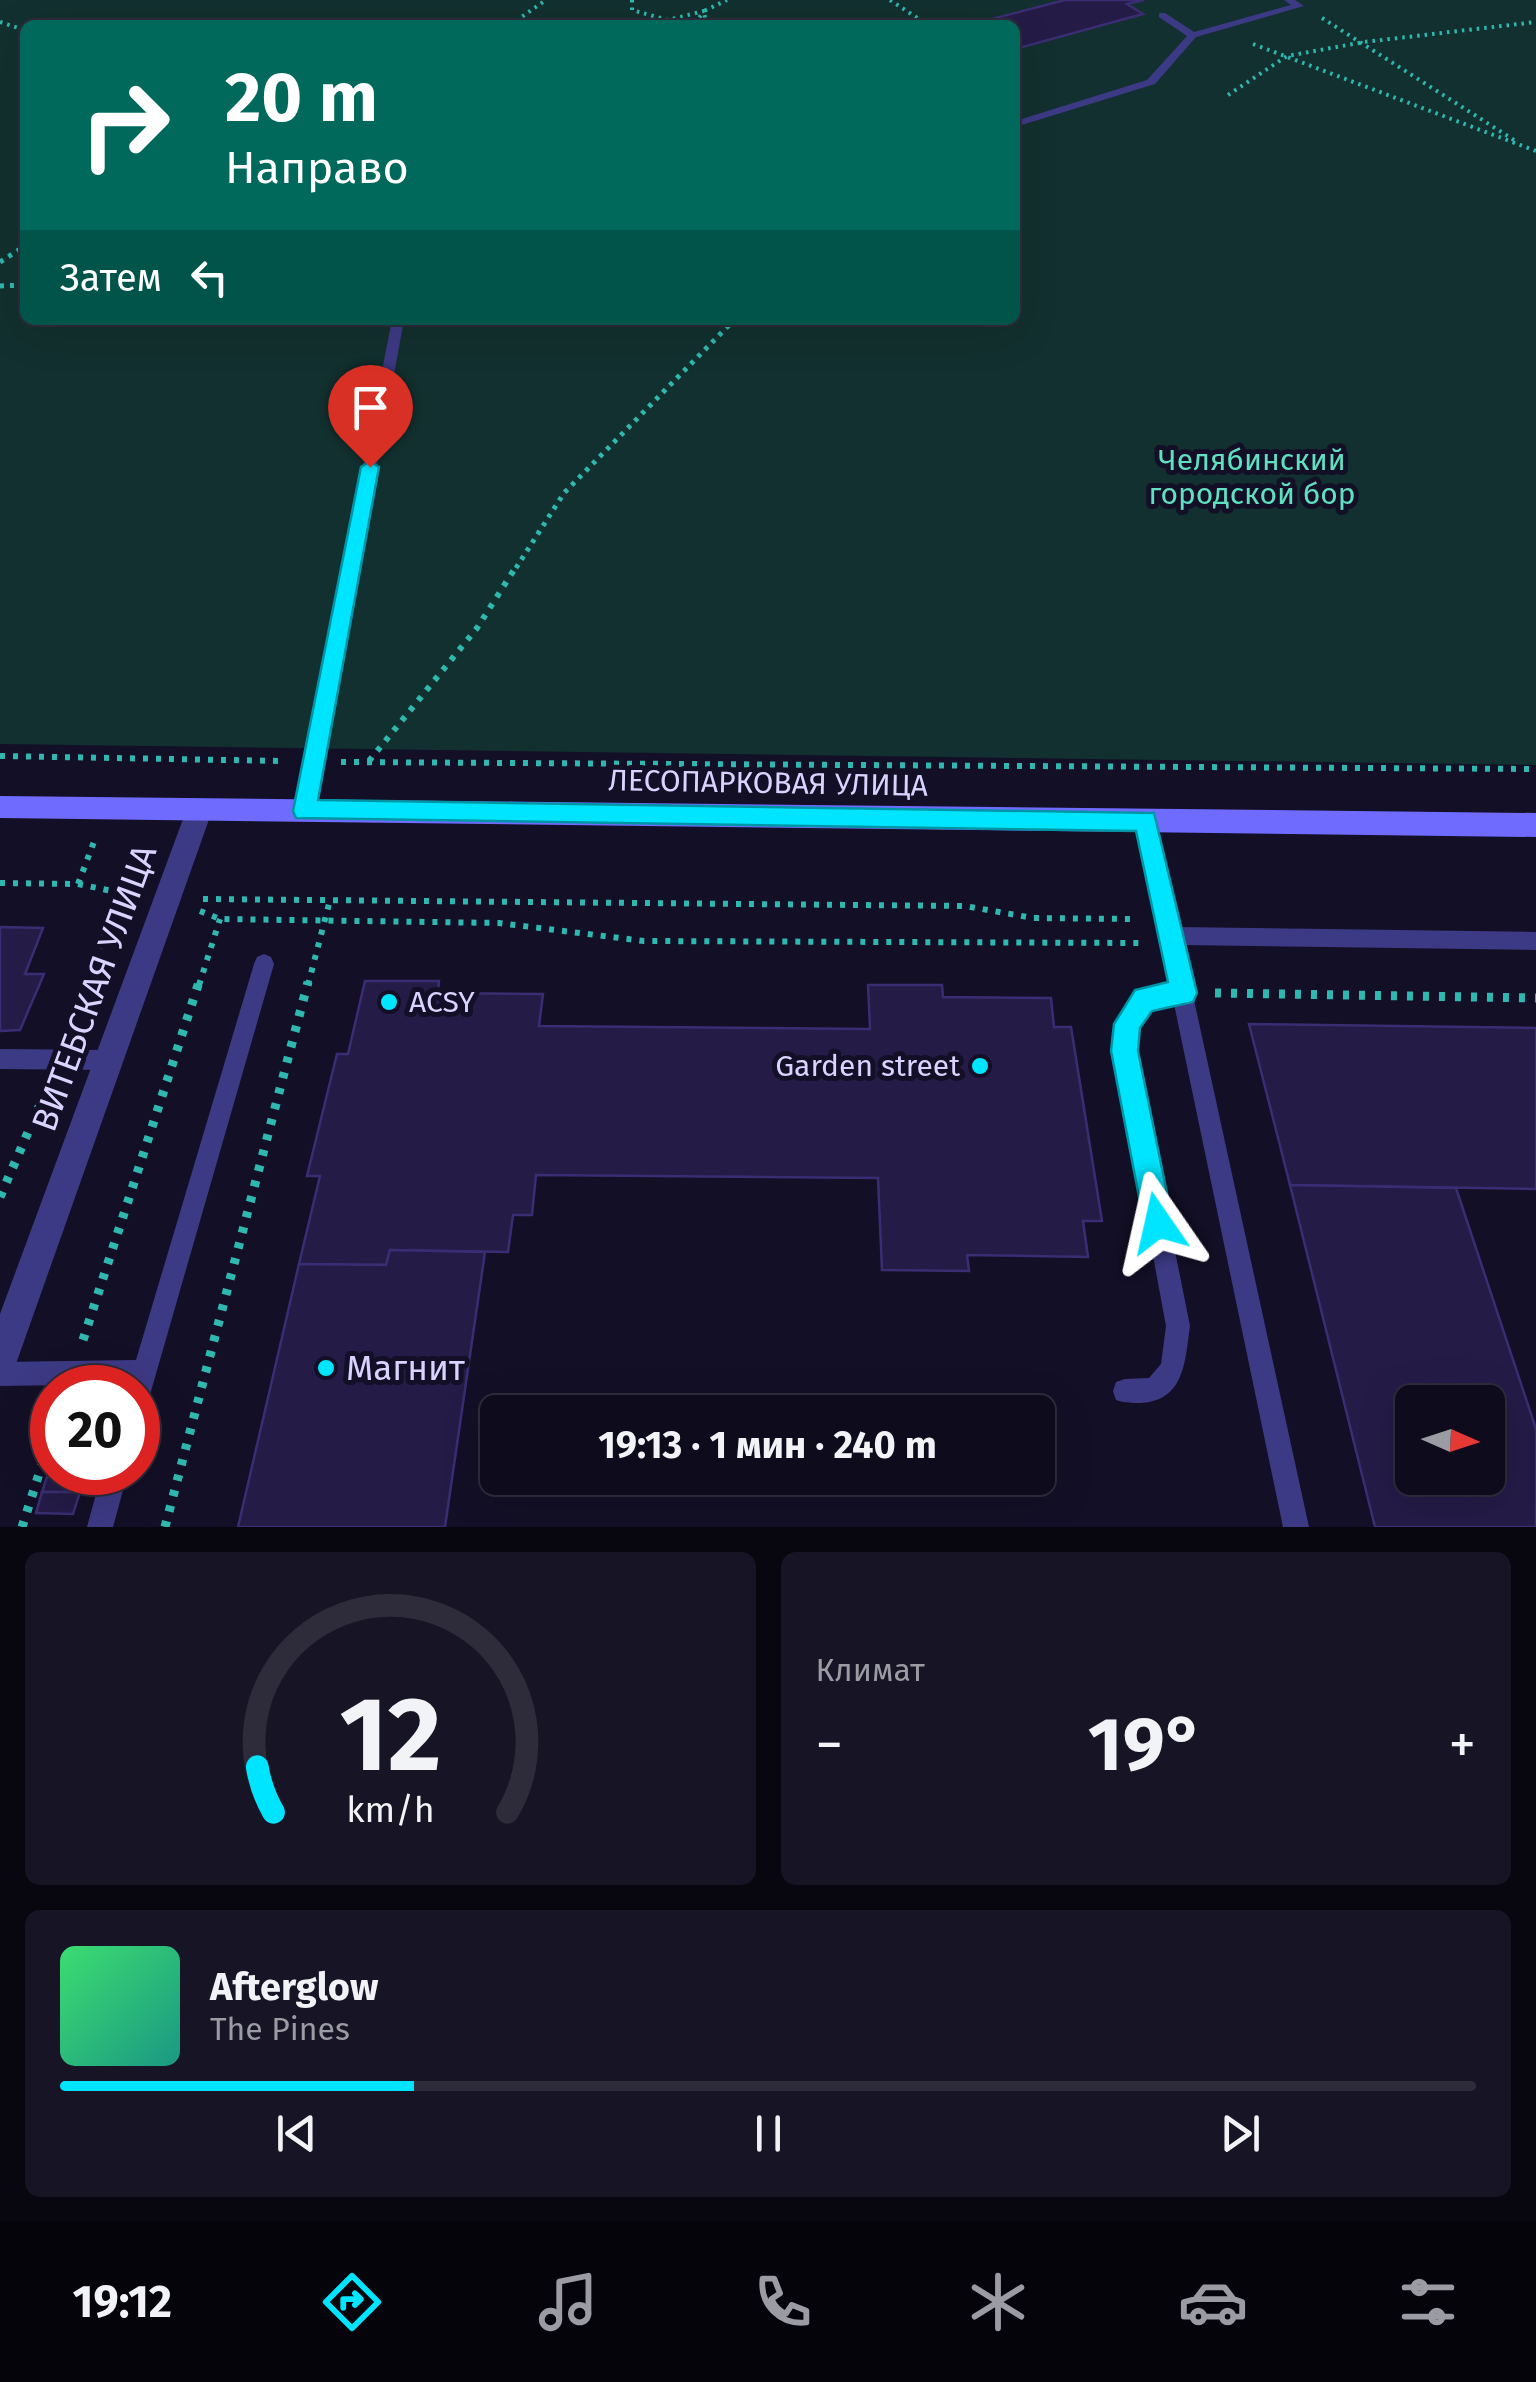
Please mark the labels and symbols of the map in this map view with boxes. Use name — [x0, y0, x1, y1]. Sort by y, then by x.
pin — [328, 365, 413, 468]
park label: Челябинский городской бор — [1148, 442, 1356, 512]
street label: ЛЕСОПАРКОВАЯ УЛИЦА — [608, 762, 929, 804]
street label: ВИТЕБСКАЯ УЛИЦА — [23, 839, 165, 1137]
place label: ACSY — [409, 984, 475, 1020]
marker: ACSY — [378, 991, 400, 1013]
place label: Garden street — [775, 1048, 960, 1084]
marker: Garden street — [969, 1055, 991, 1077]
position arrow — [1106, 1171, 1210, 1275]
place label: Магнит — [346, 1347, 465, 1389]
marker: Магнит — [315, 1357, 337, 1379]
speed limit sign: 20 — [30, 1365, 160, 1495]
north arrow — [1395, 1385, 1505, 1495]

